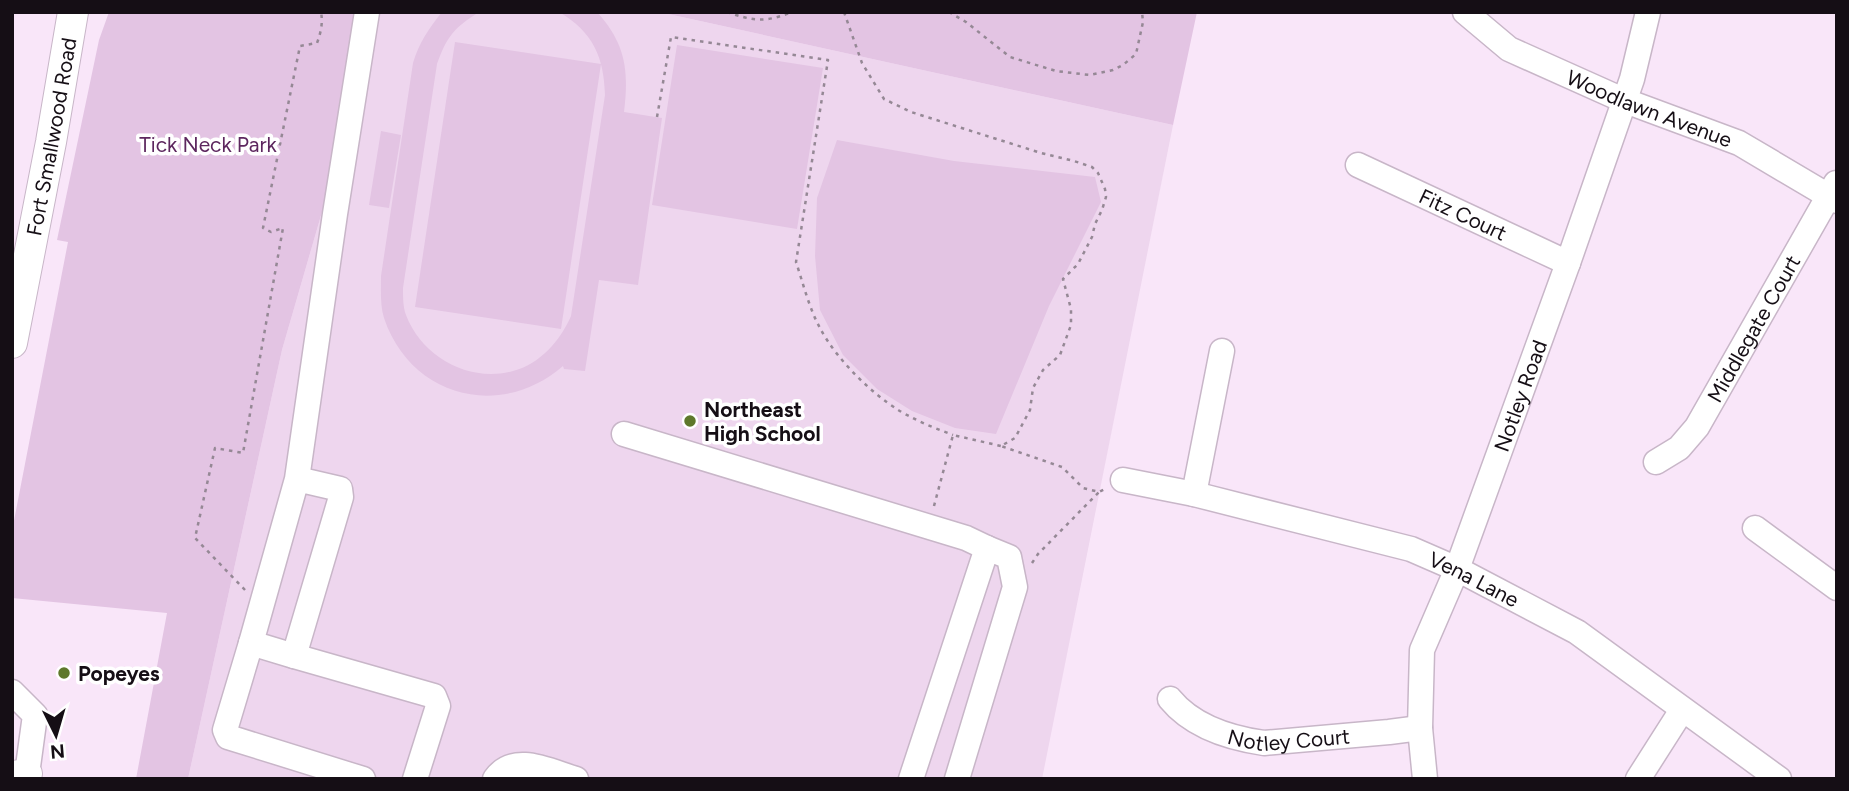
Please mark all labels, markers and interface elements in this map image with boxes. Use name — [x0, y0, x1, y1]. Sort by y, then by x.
street label: Fort Smallwood Road — [21, 36, 81, 238]
street label: Woodlawn Avenue — [1563, 64, 1736, 152]
park label: Tick Neck Park — [139, 132, 278, 157]
street label: Fitz Court — [1415, 183, 1511, 245]
street label: Middlegate Court — [1701, 251, 1805, 406]
street label: Notley Road — [1488, 336, 1552, 455]
place label: Northeast High School — [704, 397, 821, 446]
marker: Northeast High School — [682, 413, 698, 429]
street label: Vena Lane — [1425, 546, 1523, 612]
place label: Popeyes — [78, 661, 160, 686]
marker: Popeyes — [56, 665, 72, 681]
north arrow — [21, 700, 91, 770]
street label: Notley Court — [1225, 723, 1351, 755]
text: N — [49, 739, 66, 764]

